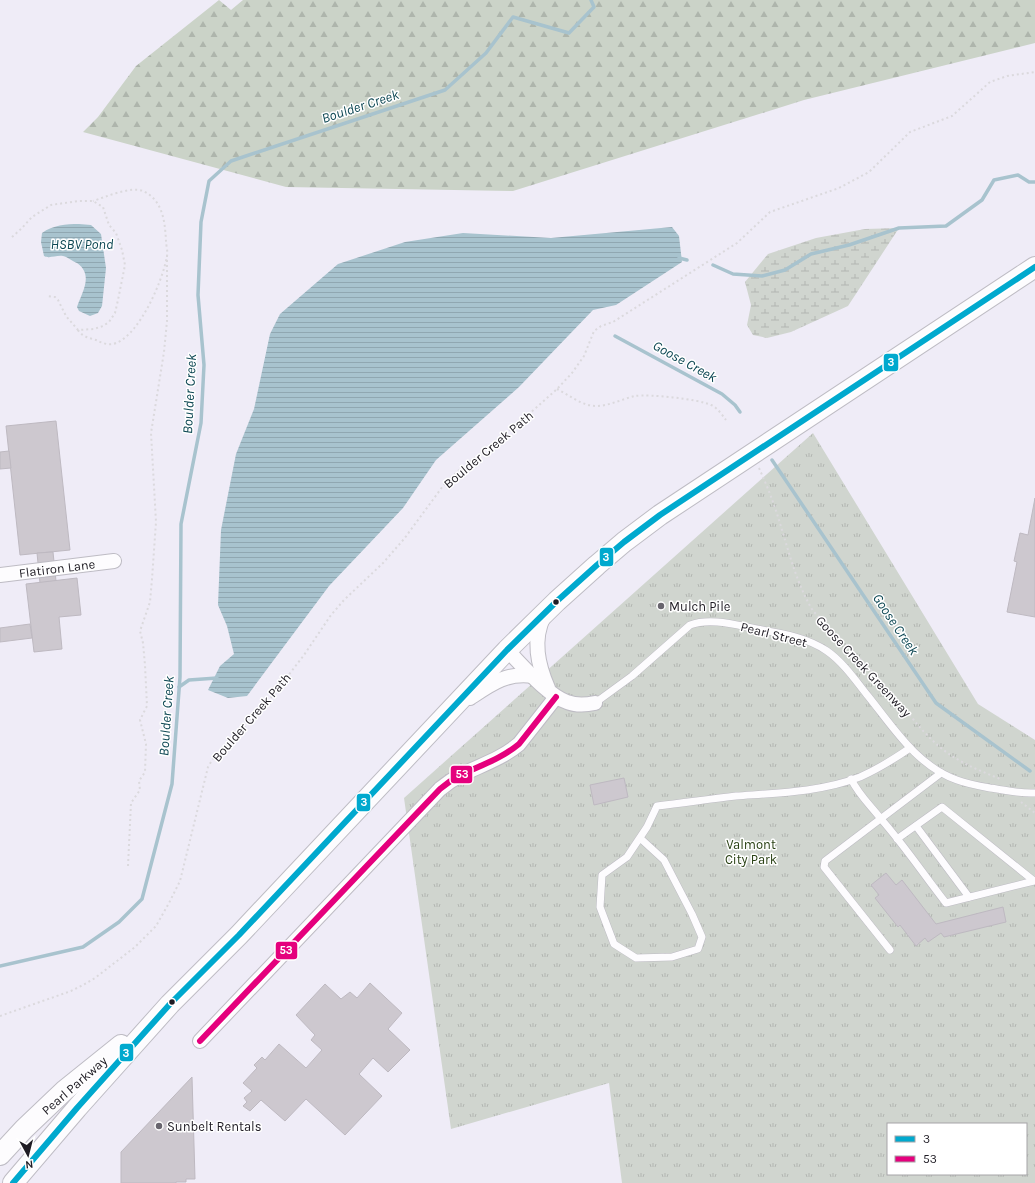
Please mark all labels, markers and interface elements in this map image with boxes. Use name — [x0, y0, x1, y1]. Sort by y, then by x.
water label: Boulder Creek — [319, 86, 402, 127]
water label: HSBV Pond — [51, 236, 114, 253]
water label: Goose Creek — [650, 337, 721, 386]
water label: Boulder Creek — [179, 353, 200, 435]
line badge: 3 — [883, 353, 899, 372]
text: 3 — [888, 356, 895, 369]
street label: Boulder Creek Path — [440, 408, 536, 491]
line badge: 3 — [599, 547, 614, 567]
text: 3 — [603, 551, 610, 564]
street label: Flatiron Lane — [18, 556, 96, 581]
water label: Goose Creek — [869, 590, 923, 659]
unlabelled marker — [551, 597, 561, 607]
place label: Mulch Pile — [669, 599, 731, 614]
marker: Mulch Pile — [656, 601, 666, 611]
street label: Goose Creek Greenway — [813, 613, 914, 720]
street label: Pearl Street — [739, 619, 809, 650]
street label: Boulder Creek Path — [209, 670, 294, 765]
water label: Boulder Creek — [155, 675, 178, 757]
line badge: 53 — [450, 765, 473, 784]
text: 53 — [455, 768, 469, 781]
line badge: 3 — [356, 793, 371, 812]
text: 3 — [361, 796, 368, 809]
park label: Valmont City Park — [725, 837, 777, 867]
line badge: 53 — [275, 941, 298, 960]
text: 53 — [279, 944, 293, 957]
unlabelled marker — [167, 997, 177, 1007]
line badge: 3 — [119, 1043, 134, 1062]
text: 3 — [123, 1047, 130, 1060]
street label: Pearl Parkway — [39, 1053, 110, 1118]
place label: Sunbelt Rentals — [167, 1119, 262, 1134]
marker: Sunbelt Rentals — [154, 1121, 164, 1131]
legend — [887, 1123, 1027, 1175]
text: 3 — [923, 1132, 930, 1146]
north arrow — [8, 1135, 48, 1175]
text: 53 — [923, 1152, 937, 1166]
text: N — [24, 1157, 34, 1171]

